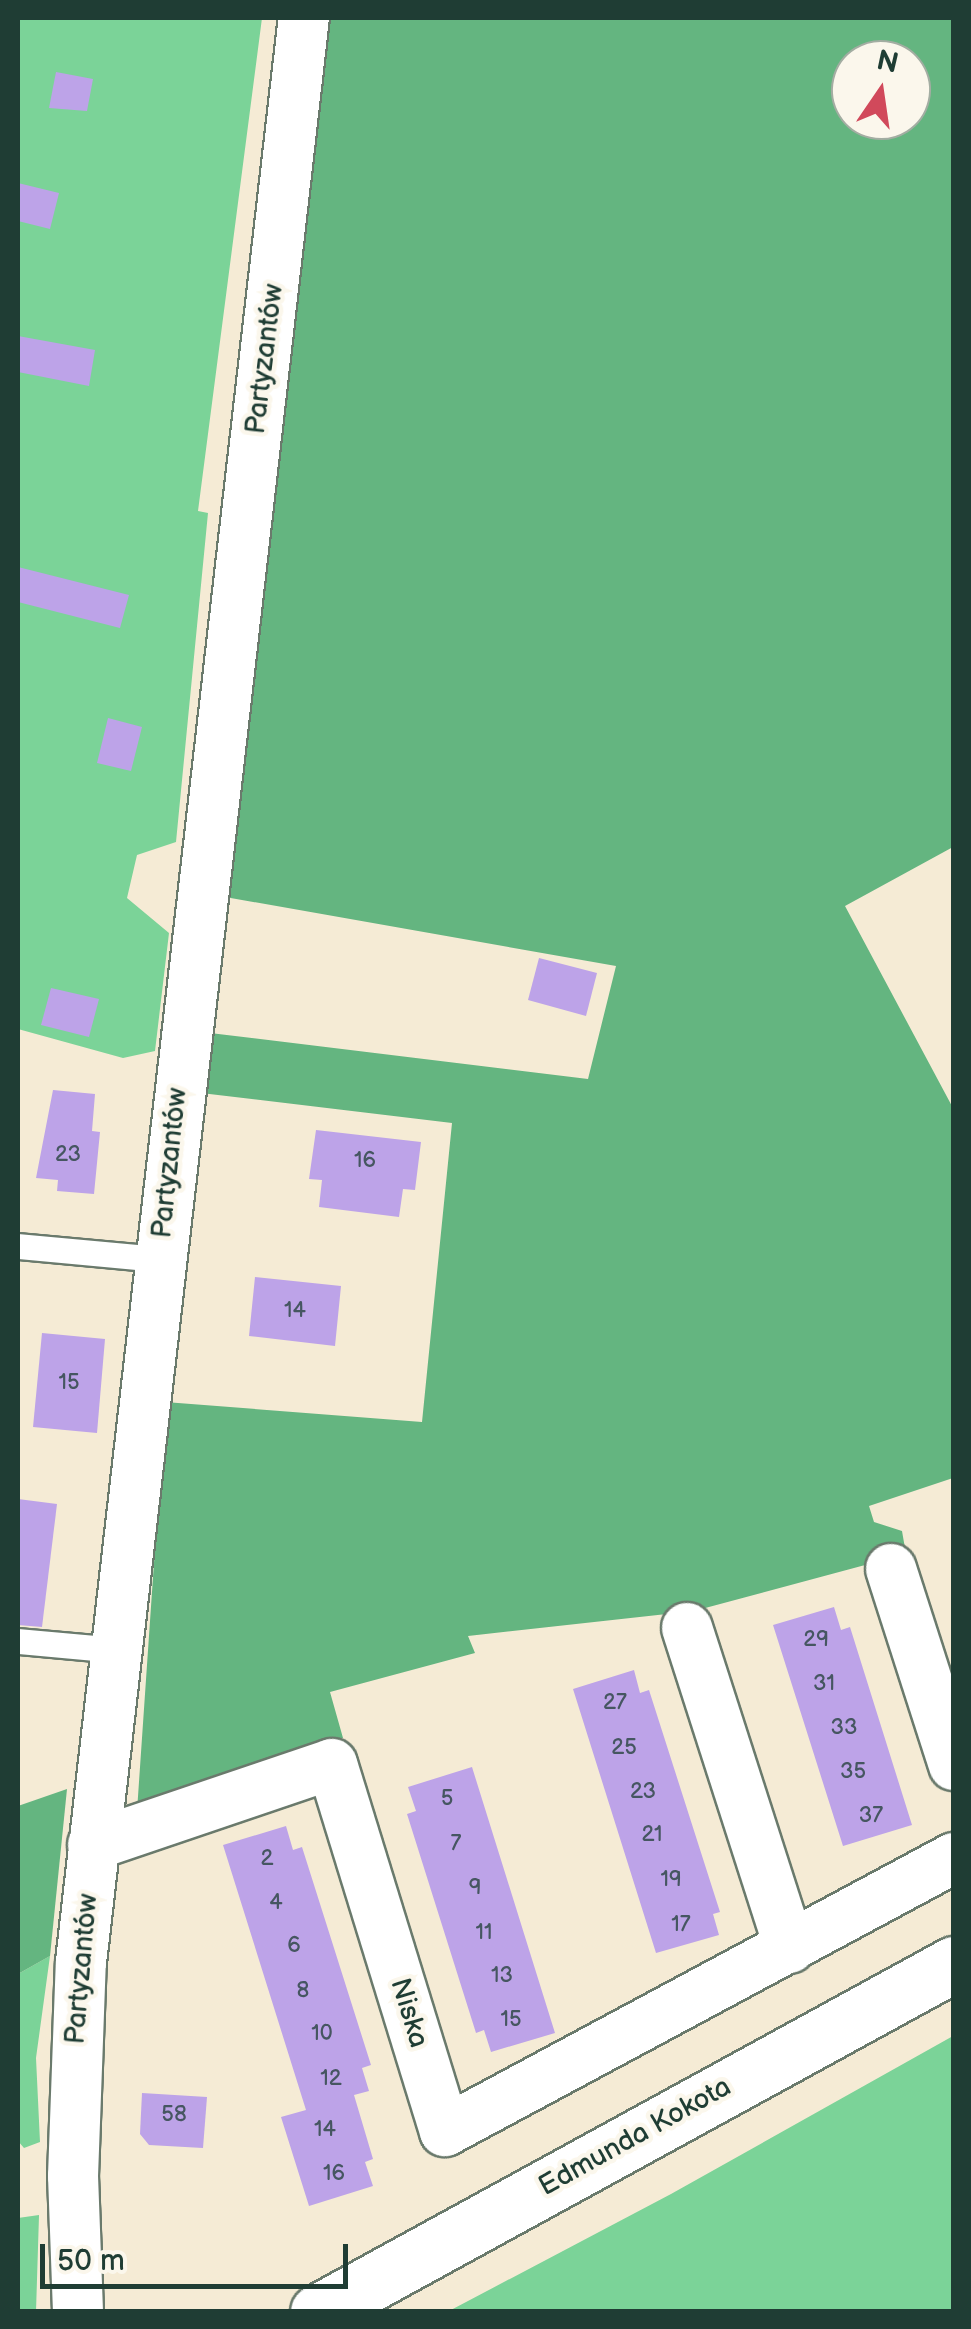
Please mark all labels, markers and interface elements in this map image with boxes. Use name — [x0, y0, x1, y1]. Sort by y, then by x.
north arrow — [831, 40, 931, 140]
text: N — [873, 44, 901, 81]
street label: Partyzantów — [239, 282, 291, 436]
street label: Partyzantów — [145, 1086, 195, 1240]
house number: 23 — [55, 1142, 81, 1168]
house number: 16 — [354, 1148, 376, 1174]
house number: 14 — [284, 1298, 306, 1324]
house number: 15 — [58, 1370, 80, 1396]
house number: 29 — [803, 1627, 829, 1653]
house number: 31 — [813, 1671, 835, 1697]
house number: 27 — [603, 1690, 627, 1716]
house number: 33 — [830, 1715, 858, 1741]
house number: 25 — [611, 1735, 637, 1761]
house number: 35 — [840, 1759, 866, 1785]
house number: 23 — [630, 1779, 656, 1805]
house number: 5 — [441, 1786, 453, 1812]
house number: 37 — [859, 1803, 883, 1829]
house number: 21 — [641, 1822, 663, 1848]
house number: 7 — [451, 1831, 461, 1857]
house number: 2 — [261, 1846, 273, 1872]
house number: 19 — [660, 1867, 682, 1893]
house number: 9 — [469, 1875, 481, 1901]
house number: 4 — [269, 1890, 283, 1916]
street label: Partyzantów — [59, 1892, 105, 2046]
house number: 17 — [671, 1912, 691, 1938]
house number: 11 — [475, 1920, 493, 1946]
house number: 6 — [287, 1933, 301, 1959]
house number: 13 — [491, 1963, 513, 1989]
street label: Niska — [383, 1974, 435, 2052]
house number: 8 — [297, 1978, 309, 2004]
house number: 15 — [500, 2007, 522, 2033]
house number: 10 — [311, 2021, 333, 2047]
house number: 12 — [320, 2066, 342, 2092]
street label: Edmunda Kokota — [533, 2070, 737, 2204]
house number: 58 — [161, 2102, 187, 2128]
house number: 14 — [314, 2117, 336, 2143]
house number: 16 — [323, 2161, 345, 2187]
scale bar — [45, 2224, 352, 2286]
text: 50 m — [57, 2243, 125, 2279]

